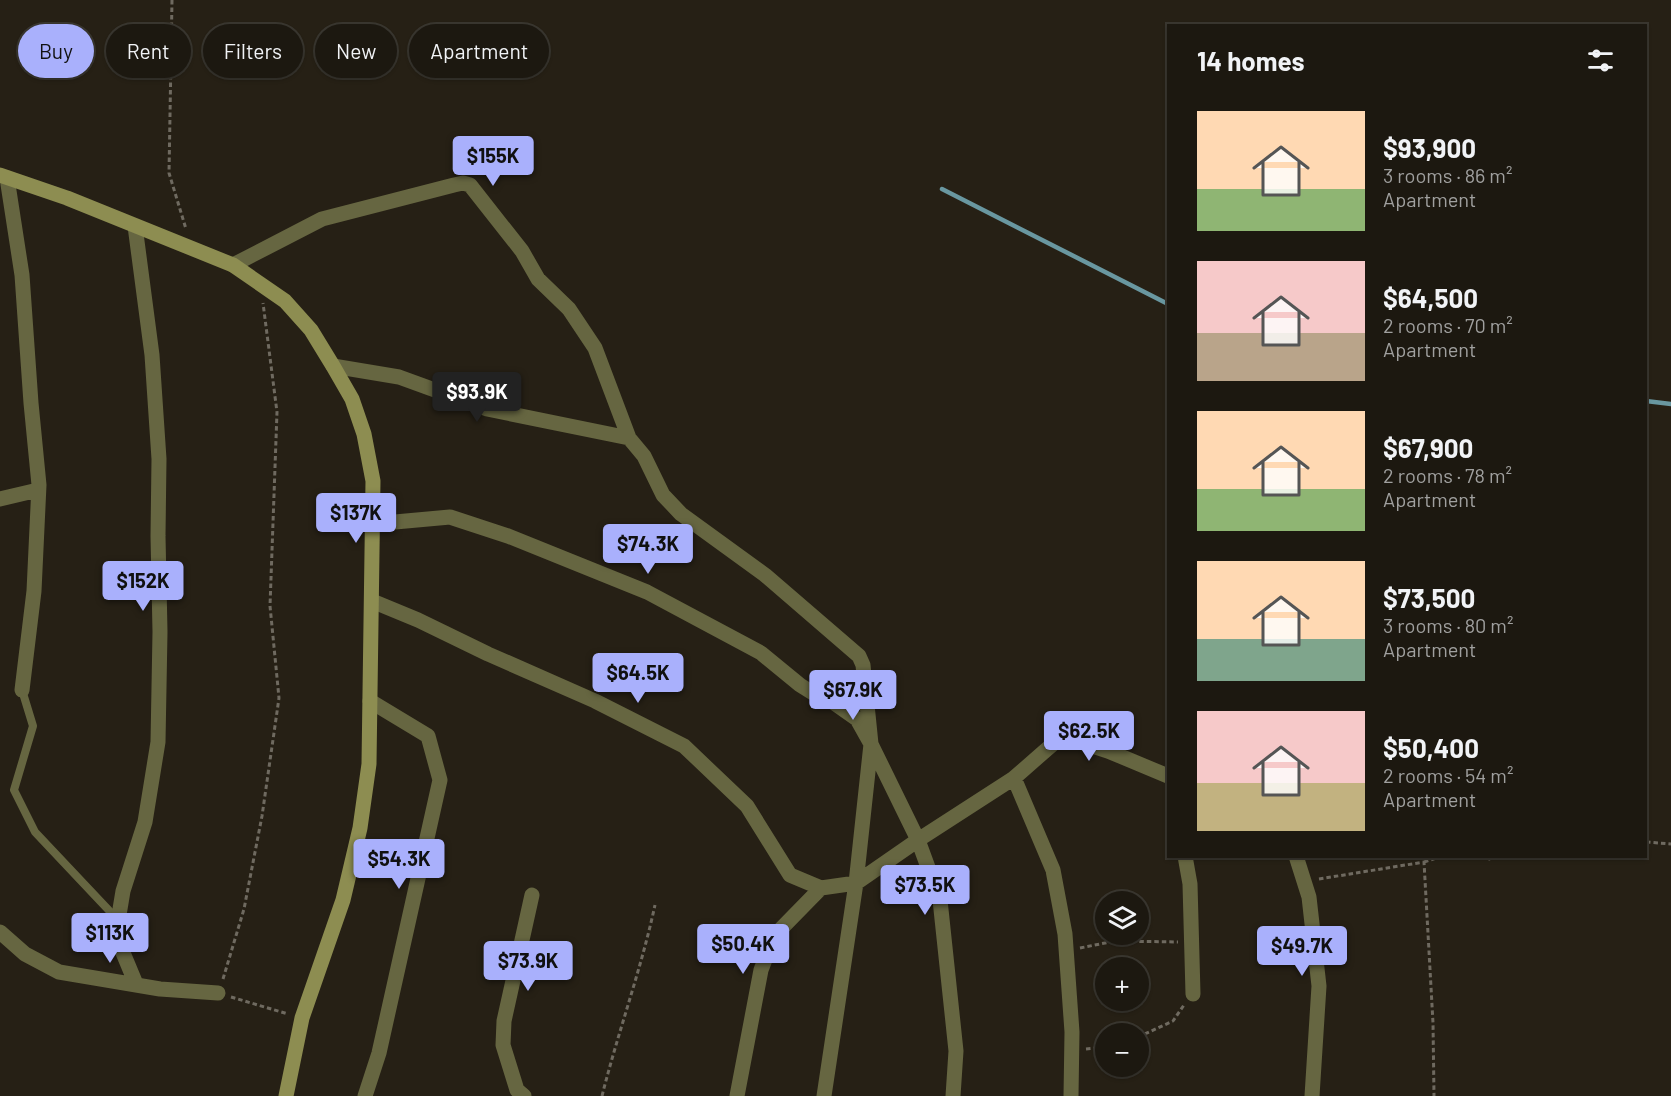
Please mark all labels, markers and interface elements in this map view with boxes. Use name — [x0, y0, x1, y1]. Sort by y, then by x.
chip: Buy — [18, 24, 94, 78]
chip: Rent — [106, 24, 191, 78]
chip: Filters — [203, 24, 303, 78]
chip: New — [315, 24, 397, 78]
chip: Apartment — [409, 24, 549, 78]
icon: filters — [1584, 44, 1617, 77]
text: 14 homes — [1197, 45, 1304, 76]
text: $93,900 — [1383, 132, 1476, 163]
icon: home — [1245, 135, 1317, 207]
pin: $155K — [451, 136, 535, 187]
text: $155K — [467, 143, 519, 167]
text: 3 rooms · 86 m² — [1383, 163, 1512, 187]
text: Apartment — [1383, 187, 1476, 211]
text: $64,500 — [1383, 282, 1478, 313]
icon: home — [1245, 285, 1317, 357]
text: 2 rooms · 70 m² — [1383, 313, 1513, 337]
text: Apartment — [1383, 337, 1476, 361]
pin: $93.9K — [428, 372, 526, 423]
text: $93.9K — [446, 379, 508, 403]
text: $67,900 — [1383, 432, 1473, 463]
icon: home — [1245, 435, 1317, 507]
text: 2 rooms · 78 m² — [1383, 463, 1512, 487]
text: Apartment — [1383, 487, 1476, 511]
pin: $137K — [314, 493, 398, 544]
text: $137K — [330, 500, 382, 524]
pin: $74.3K — [599, 524, 697, 575]
text: $74.3K — [617, 531, 679, 555]
pin: $152K — [101, 561, 185, 612]
text: $152K — [116, 568, 170, 592]
text: $73,500 — [1383, 582, 1475, 613]
icon: home — [1245, 585, 1317, 657]
text: 3 rooms · 80 m² — [1383, 613, 1513, 637]
text: Apartment — [1383, 637, 1476, 661]
pin: $64.5K — [589, 653, 687, 704]
text: $64.5K — [607, 660, 669, 684]
pin: $67.9K — [804, 670, 902, 721]
text: $67.9K — [823, 677, 883, 701]
pin: $62.5K — [1040, 711, 1138, 762]
text: $62.5K — [1058, 718, 1120, 742]
text: $50,400 — [1383, 732, 1479, 763]
icon: home — [1245, 735, 1317, 807]
text: 2 rooms · 54 m² — [1383, 763, 1513, 787]
text: Apartment — [1383, 787, 1476, 811]
pin: $54.3K — [350, 839, 448, 890]
text: $54.3K — [367, 846, 431, 870]
pin: $73.5K — [876, 865, 974, 916]
text: $73.5K — [895, 872, 955, 896]
map controls — [1095, 891, 1149, 1077]
button: layers — [1095, 891, 1149, 945]
pin: $113K — [68, 913, 152, 964]
text: $113K — [85, 920, 135, 944]
pin: $50.4K — [694, 924, 792, 975]
pin: $49.7K — [1253, 926, 1351, 977]
text: $50.4K — [711, 931, 775, 955]
text: $49.7K — [1271, 933, 1333, 957]
pin: $73.9K — [479, 941, 577, 992]
text: $73.9K — [498, 948, 558, 972]
button: + — [1095, 957, 1149, 1011]
button: − — [1095, 1023, 1149, 1077]

